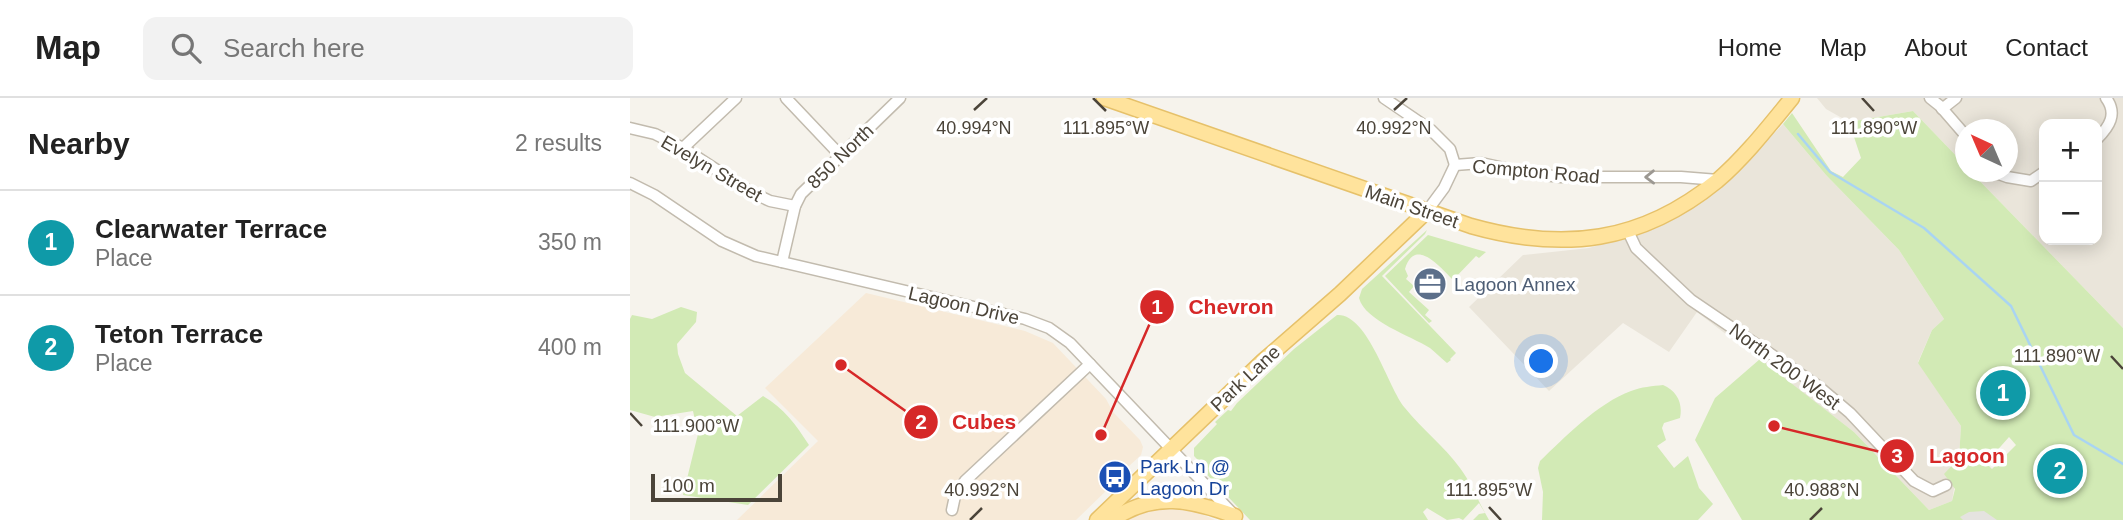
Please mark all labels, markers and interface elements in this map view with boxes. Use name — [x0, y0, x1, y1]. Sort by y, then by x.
search box — [143, 17, 633, 80]
text: Map — [35, 29, 101, 66]
icon: search — [167, 29, 205, 67]
text: Search here — [223, 33, 365, 63]
text: Home — [1718, 34, 1782, 61]
text: Map — [1820, 34, 1867, 61]
text: About — [1905, 34, 1967, 61]
text: Contact — [2005, 34, 2088, 61]
text: 40.994°N — [936, 118, 1012, 138]
text: 111.895°W — [1063, 118, 1149, 138]
text: 40.992°N — [1356, 118, 1432, 138]
text: 111.890°W — [1831, 118, 1917, 138]
north arrow — [1955, 119, 2018, 182]
map controls — [2039, 119, 2102, 245]
button: + — [2039, 119, 2102, 182]
street label: 850 North — [803, 120, 878, 193]
text: Nearby — [28, 127, 130, 160]
text: 2 results — [515, 130, 602, 156]
street label: Evelyn Street — [658, 131, 767, 206]
street label: Compton Road — [1471, 155, 1601, 188]
one-way arrow — [1644, 170, 1655, 185]
street label: Main Street — [1362, 181, 1462, 232]
button: − — [2039, 182, 2102, 245]
text: Clearwater Terrace — [95, 214, 327, 244]
text: 1 — [45, 229, 57, 255]
text: 350 m — [538, 229, 602, 255]
text: Place — [95, 245, 153, 271]
office icon: Lagoon Annex — [1411, 265, 1449, 303]
place label: Lagoon Annex — [1454, 274, 1576, 295]
street label: Lagoon Drive — [906, 283, 1021, 328]
callout: Chevron — [1140, 286, 1288, 328]
text: 1 — [1151, 295, 1163, 318]
text: Chevron — [1188, 295, 1274, 318]
text: Teton Terrace — [95, 319, 263, 349]
street label: North 200 West — [1725, 319, 1845, 414]
text: 2 — [45, 334, 57, 360]
text: 400 m — [538, 334, 602, 360]
street label: Park Lane — [1207, 341, 1284, 416]
your location — [1524, 344, 1558, 378]
text: 111.890°W — [2014, 346, 2100, 366]
text: Place — [95, 350, 153, 376]
pin: 1 — [1980, 367, 2026, 419]
callout: Cubes — [903, 401, 1031, 443]
text: 2 — [915, 410, 927, 433]
text: Cubes — [952, 410, 1016, 433]
text: 111.900°W — [653, 416, 739, 436]
callout: Lagoon — [1880, 435, 2019, 477]
text: 3 — [1891, 444, 1903, 467]
text: Lagoon — [1929, 444, 2005, 467]
pin: 2 — [2037, 445, 2083, 497]
place label: Park Ln @ Lagoon Dr — [1140, 456, 1230, 499]
bus stop icon: Park Ln @ Lagoon Dr — [1096, 458, 1134, 496]
scale bar — [651, 471, 782, 503]
text: 100 m — [662, 475, 715, 496]
text: 40.992°N — [944, 480, 1020, 500]
text: 111.895°W — [1446, 480, 1532, 500]
text: 40.988°N — [1784, 480, 1860, 500]

